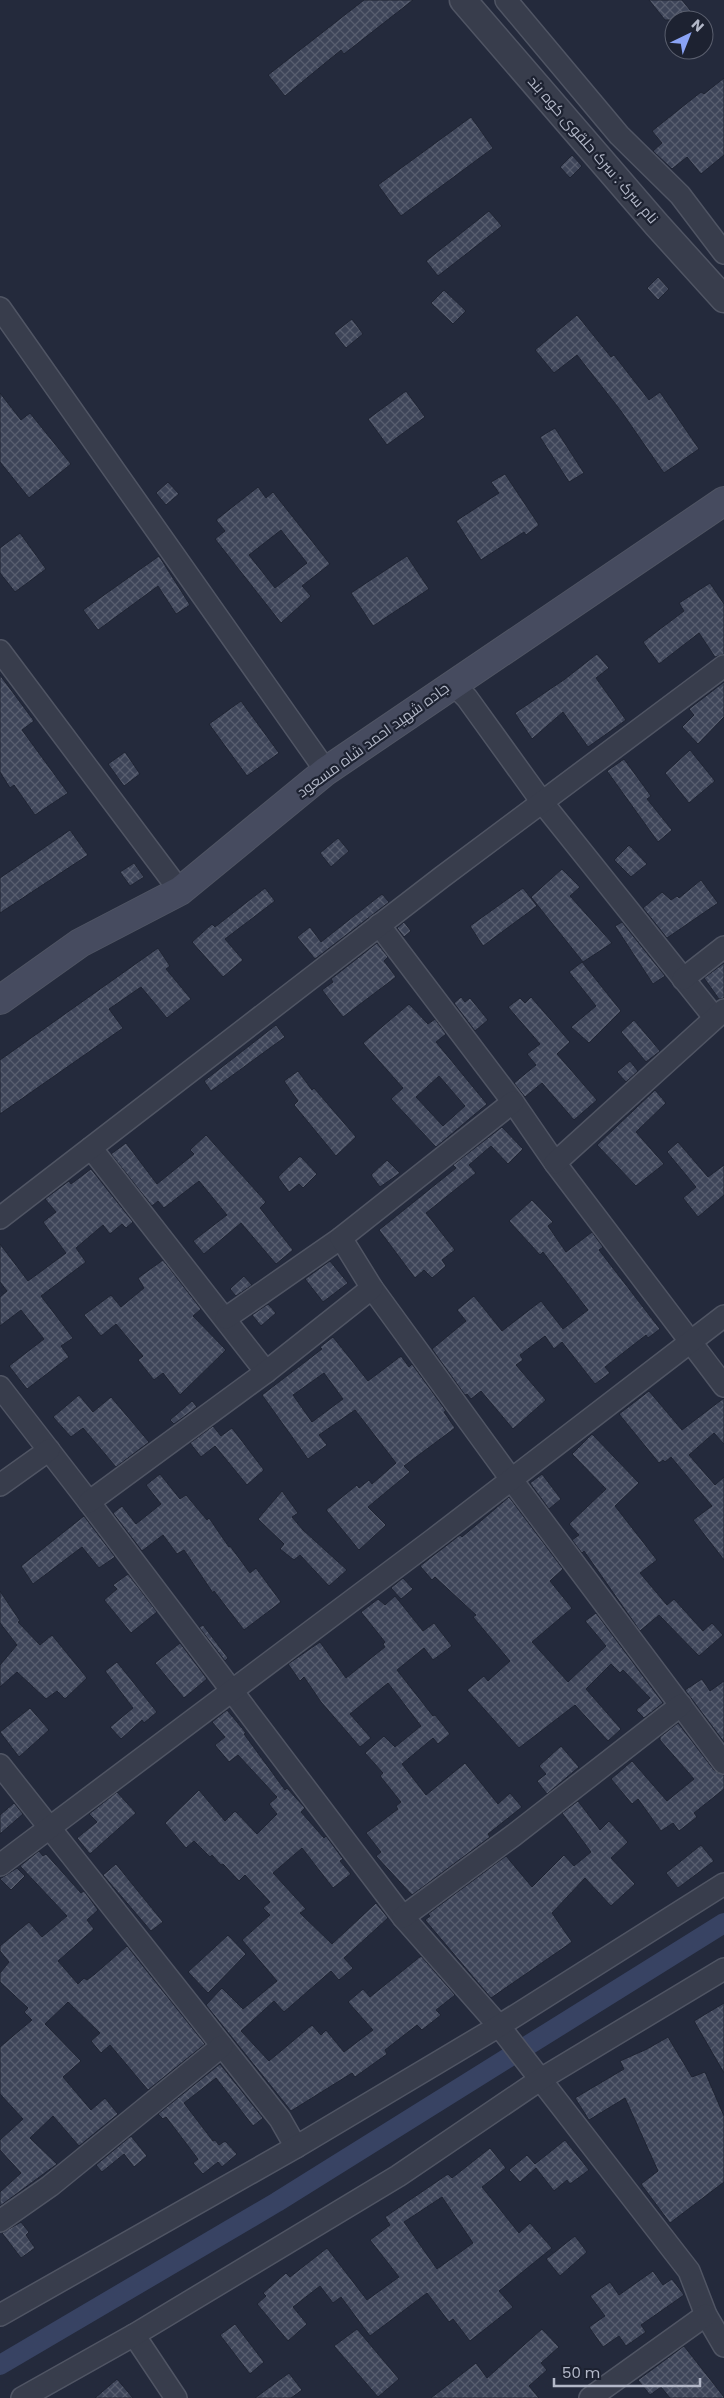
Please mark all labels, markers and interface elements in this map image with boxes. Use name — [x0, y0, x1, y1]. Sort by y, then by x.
north arrow — [664, 10, 714, 60]
text: N — [687, 15, 709, 36]
street label: نام سرک : سرک حلقوی کوه بند — [523, 71, 664, 228]
street label: جاده شهيد احمد شاه مسعود — [292, 677, 453, 802]
scale bar — [554, 2356, 700, 2388]
text: 50 m — [562, 2362, 600, 2383]

